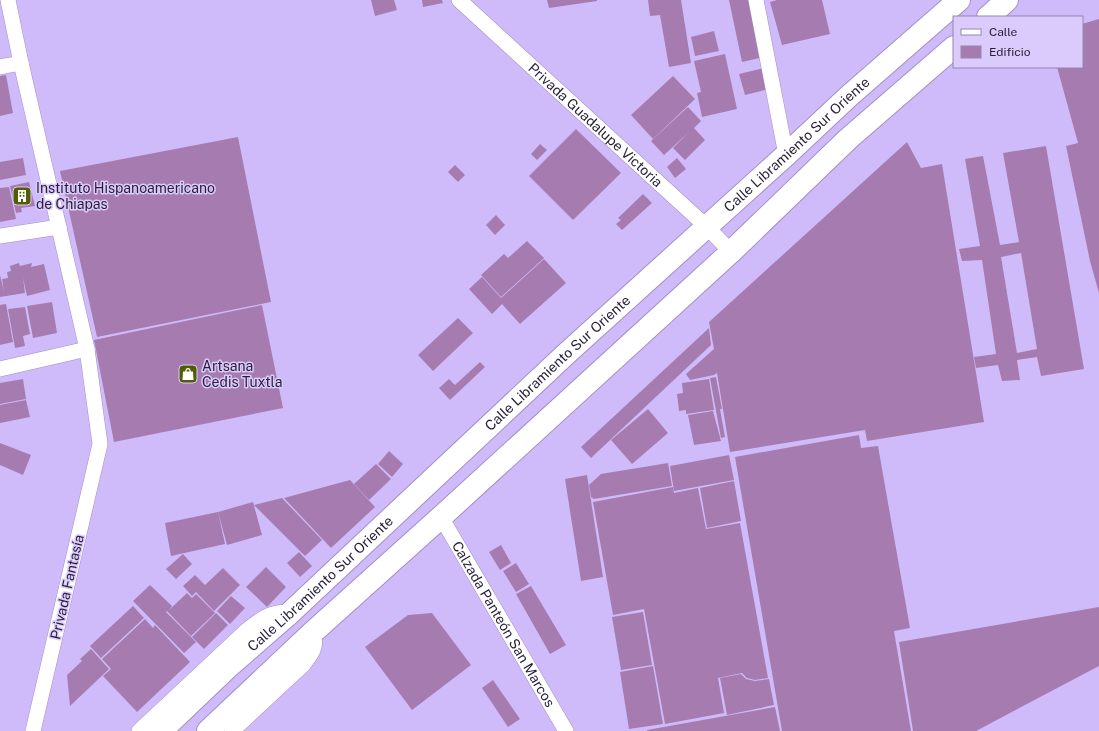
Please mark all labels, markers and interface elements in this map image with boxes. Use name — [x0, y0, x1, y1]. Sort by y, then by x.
legend — [953, 16, 1083, 68]
text: Calle — [989, 25, 1018, 39]
text: Edificio — [989, 45, 1031, 59]
street label: Privada Guadalupe Victoria — [525, 60, 666, 190]
street label: Calle Libramiento Sur Oriente — [721, 74, 873, 215]
place label: Instituto Hispanoamericano de Chiapas — [36, 180, 215, 212]
building icon: Instituto Hispanoamericano de Chiapas — [11, 185, 33, 207]
street label: Calle Libramiento Sur Oriente — [482, 292, 633, 434]
place label: Artsana Cedis Tuxtla — [202, 358, 283, 390]
shop icon: Artsana Cedis Tuxtla — [177, 363, 199, 385]
street label: Calle Libramiento Sur Oriente — [244, 513, 396, 654]
street label: Privada Fantasía — [47, 533, 87, 641]
street label: Calzada Panteón San Marcos — [449, 538, 558, 710]

